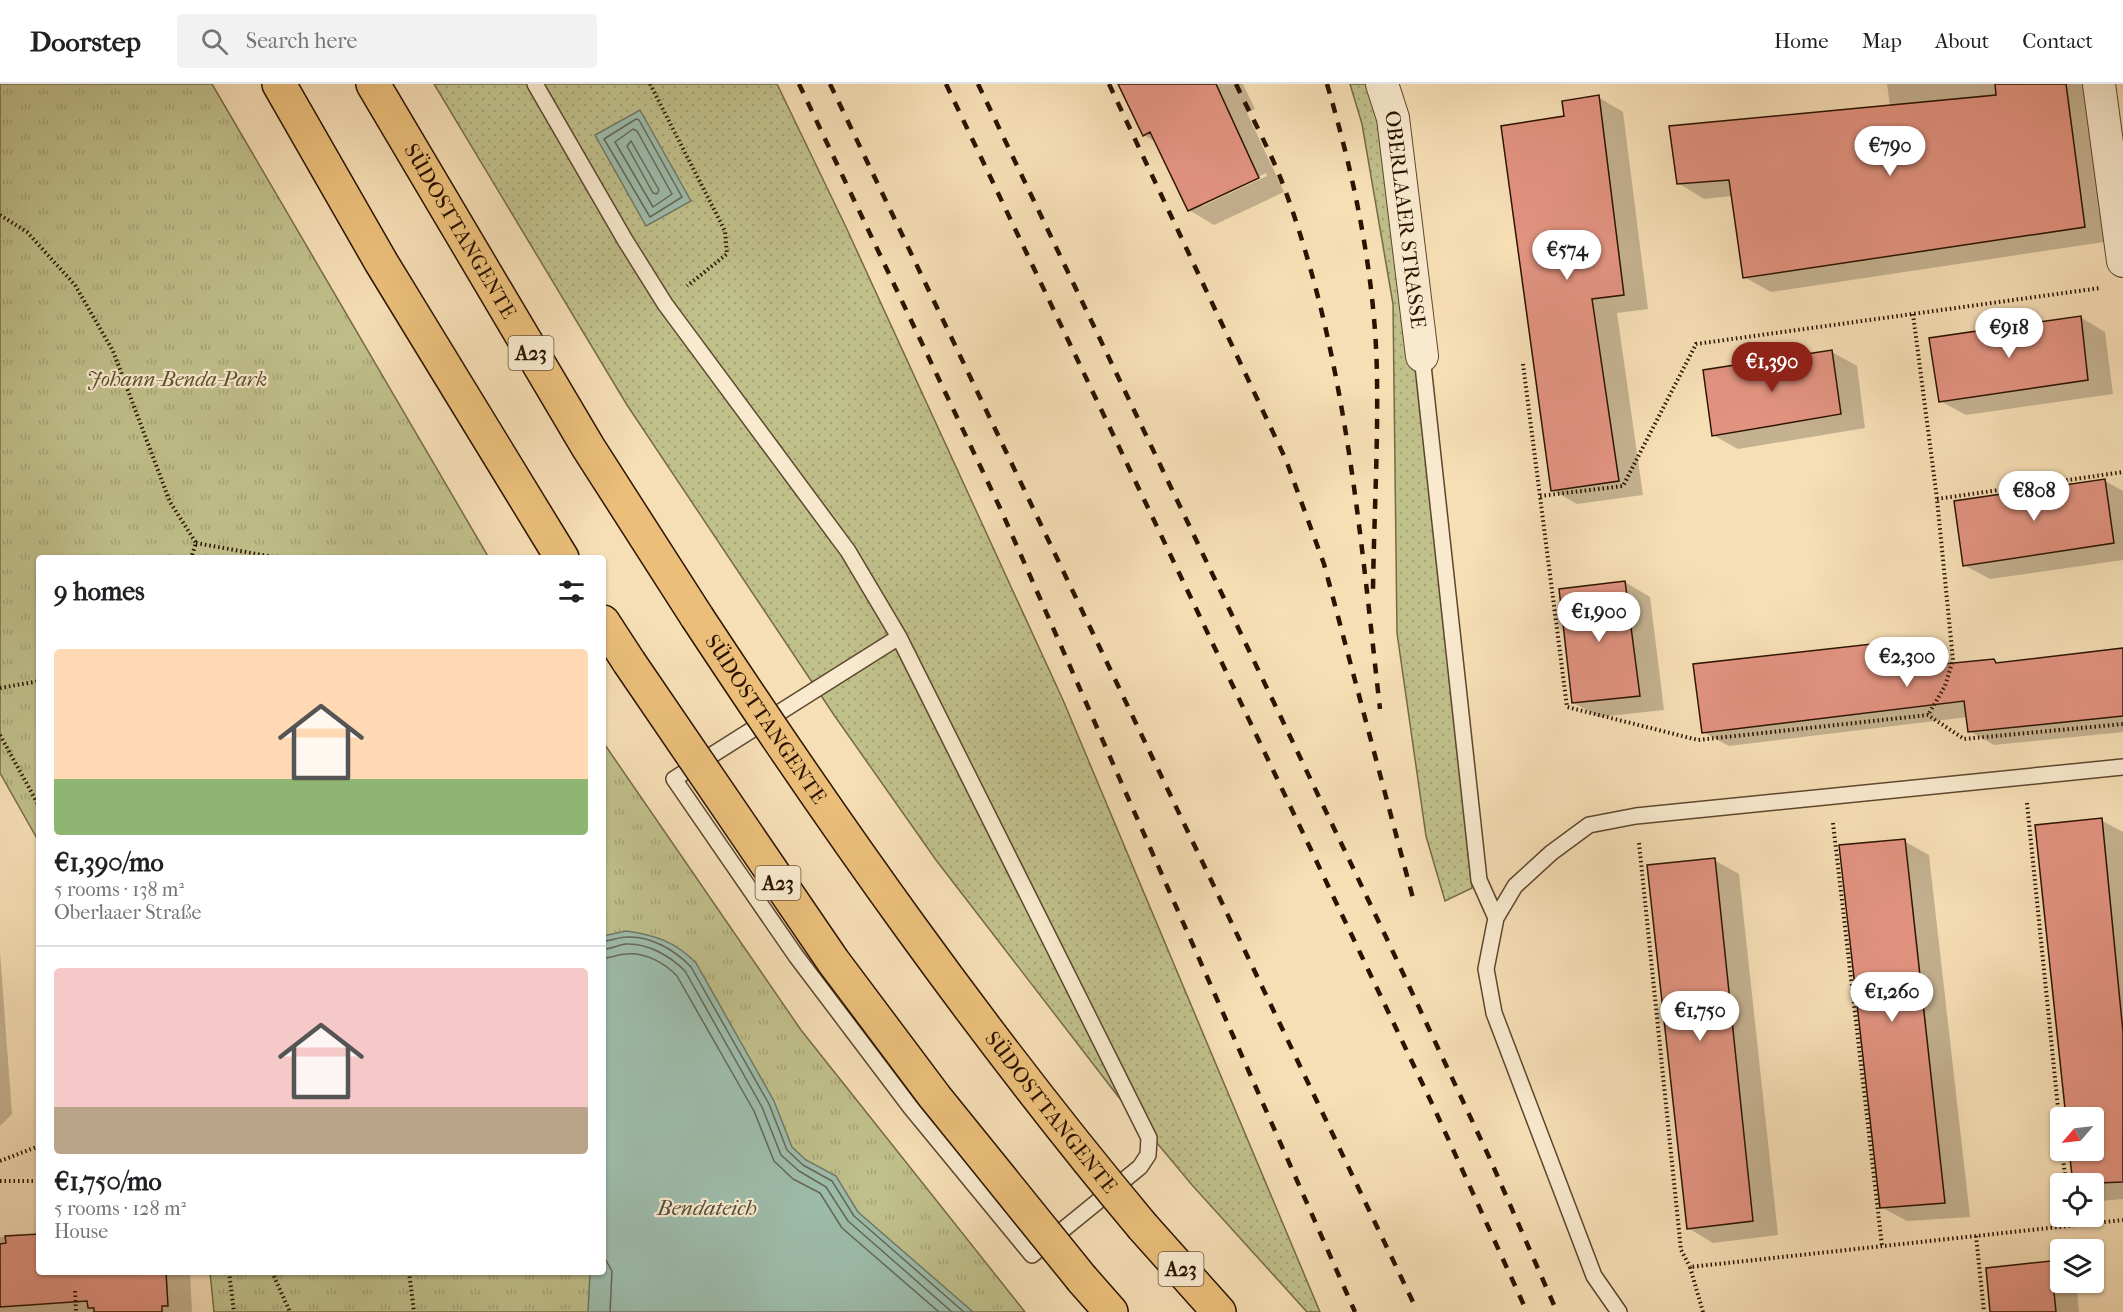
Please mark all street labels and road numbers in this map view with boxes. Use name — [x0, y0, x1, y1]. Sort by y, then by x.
street label: OBERLAAER STRASSE — [1380, 109, 1431, 330]
street label: SÜDOSTTANGENTE — [399, 139, 521, 323]
road number: A23 — [508, 336, 554, 370]
street label: SÜDOSTTANGENTE — [700, 630, 831, 808]
road number: A23 — [756, 866, 800, 900]
street label: SÜDOSTTANGENTE — [980, 1027, 1122, 1198]
road number: A23 — [1158, 1252, 1204, 1286]

